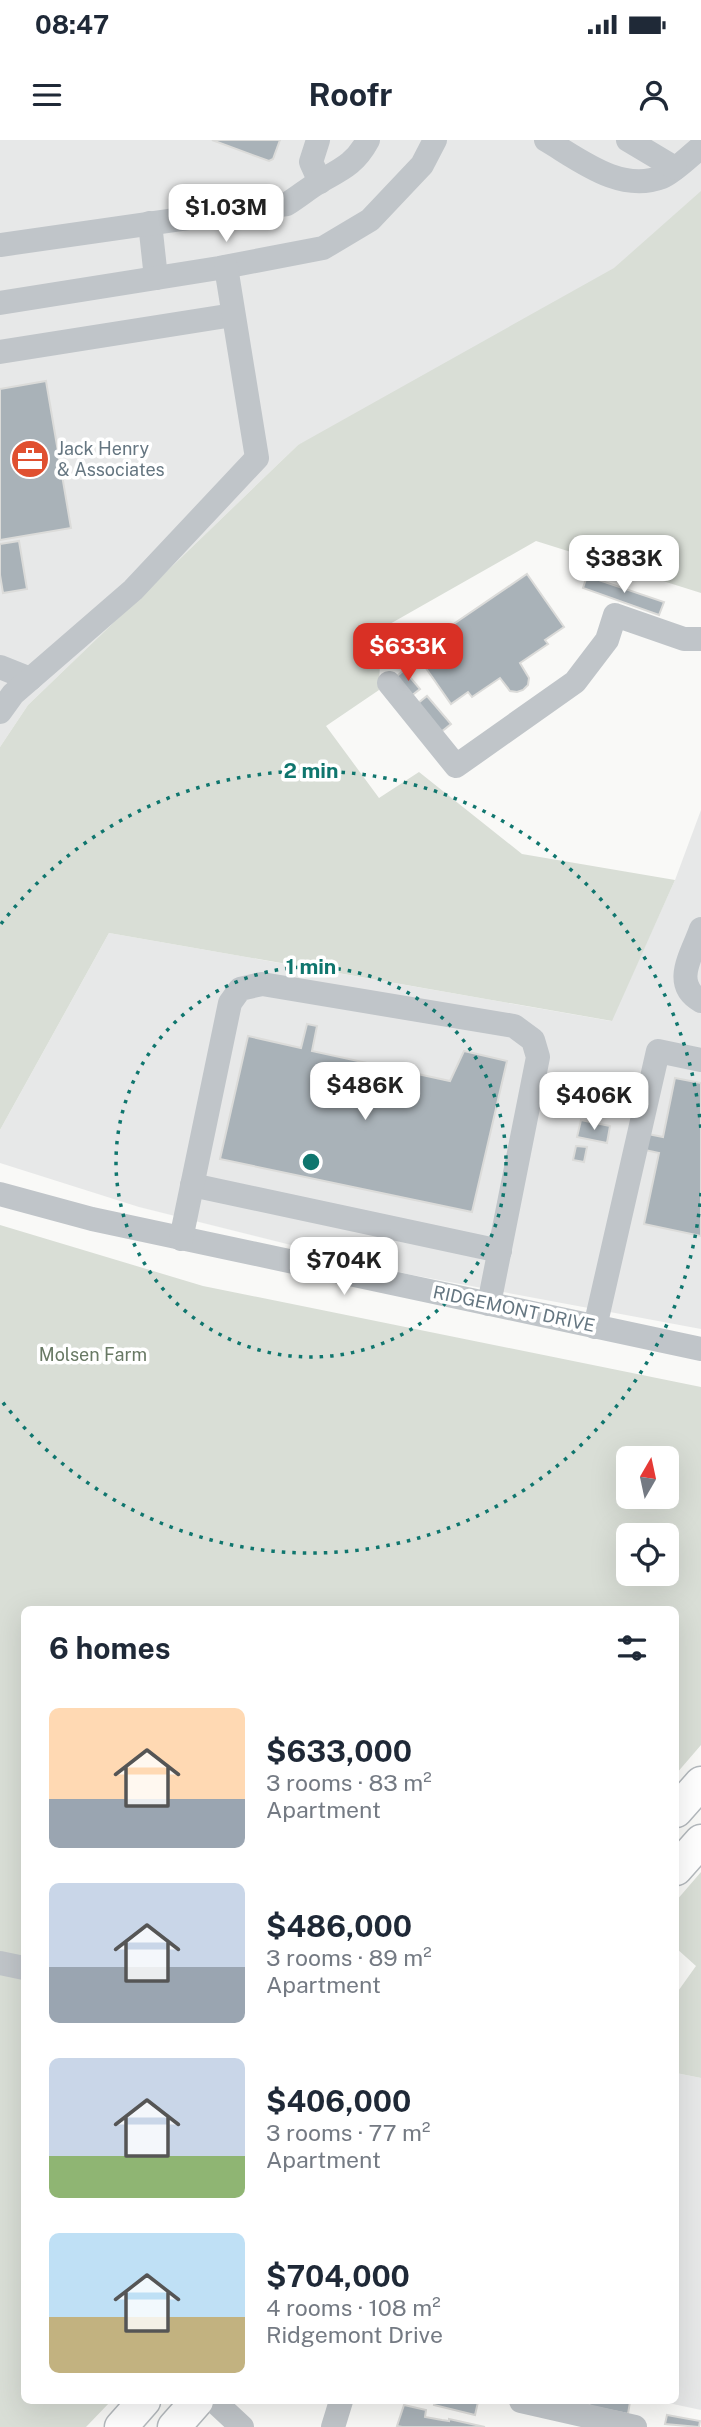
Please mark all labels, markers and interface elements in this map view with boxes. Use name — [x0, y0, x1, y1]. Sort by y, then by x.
text: 08:47 — [35, 9, 109, 40]
icon: menu — [28, 76, 66, 114]
text: Roofr — [309, 76, 392, 113]
icon: person — [635, 76, 673, 114]
pin: $1.03M — [169, 184, 283, 244]
text: $1.03M — [185, 193, 267, 220]
office icon: Jack Henry & Associates — [9, 438, 51, 480]
place label: Jack Henry & Associates — [57, 438, 165, 480]
pin: $383K — [575, 536, 673, 595]
text: $383K — [585, 544, 663, 571]
pin: $633K — [359, 624, 457, 683]
text: $633K — [369, 632, 447, 659]
text: 2 min — [283, 758, 339, 783]
text: 1 min — [286, 954, 336, 979]
pin: $486K — [316, 1062, 414, 1122]
text: $486K — [326, 1071, 404, 1098]
pin: $406K — [545, 1072, 643, 1132]
text: $406K — [555, 1081, 633, 1108]
centre of rings — [299, 1150, 323, 1174]
pin: $704K — [295, 1238, 393, 1297]
text: $704K — [306, 1246, 382, 1273]
street label: RIDGEMONT DRIVE — [431, 1281, 597, 1336]
park label: Molsen Farm — [39, 1344, 147, 1365]
north arrow — [616, 1446, 679, 1508]
map controls — [616, 1446, 679, 1586]
button: locate — [616, 1523, 679, 1586]
icon: filters — [613, 1629, 651, 1667]
text: 6 homes — [49, 1630, 171, 1666]
text: $633,000 — [266, 1733, 412, 1769]
icon: home — [105, 1736, 189, 1820]
text: 3 rooms · 83 m² — [266, 1769, 432, 1796]
text: Apartment — [266, 1796, 381, 1823]
text: $486,000 — [266, 1908, 412, 1944]
icon: home — [105, 1911, 189, 1995]
text: 3 rooms · 89 m² — [266, 1944, 432, 1971]
text: Apartment — [266, 1971, 381, 1998]
text: $406,000 — [266, 2083, 411, 2119]
icon: home — [105, 2086, 189, 2170]
text: 3 rooms · 77 m² — [266, 2119, 430, 2146]
text: Apartment — [266, 2146, 381, 2173]
text: $704,000 — [266, 2258, 410, 2294]
icon: home — [105, 2261, 189, 2345]
text: 4 rooms · 108 m² — [266, 2294, 441, 2321]
text: Ridgemont Drive — [266, 2321, 443, 2348]

